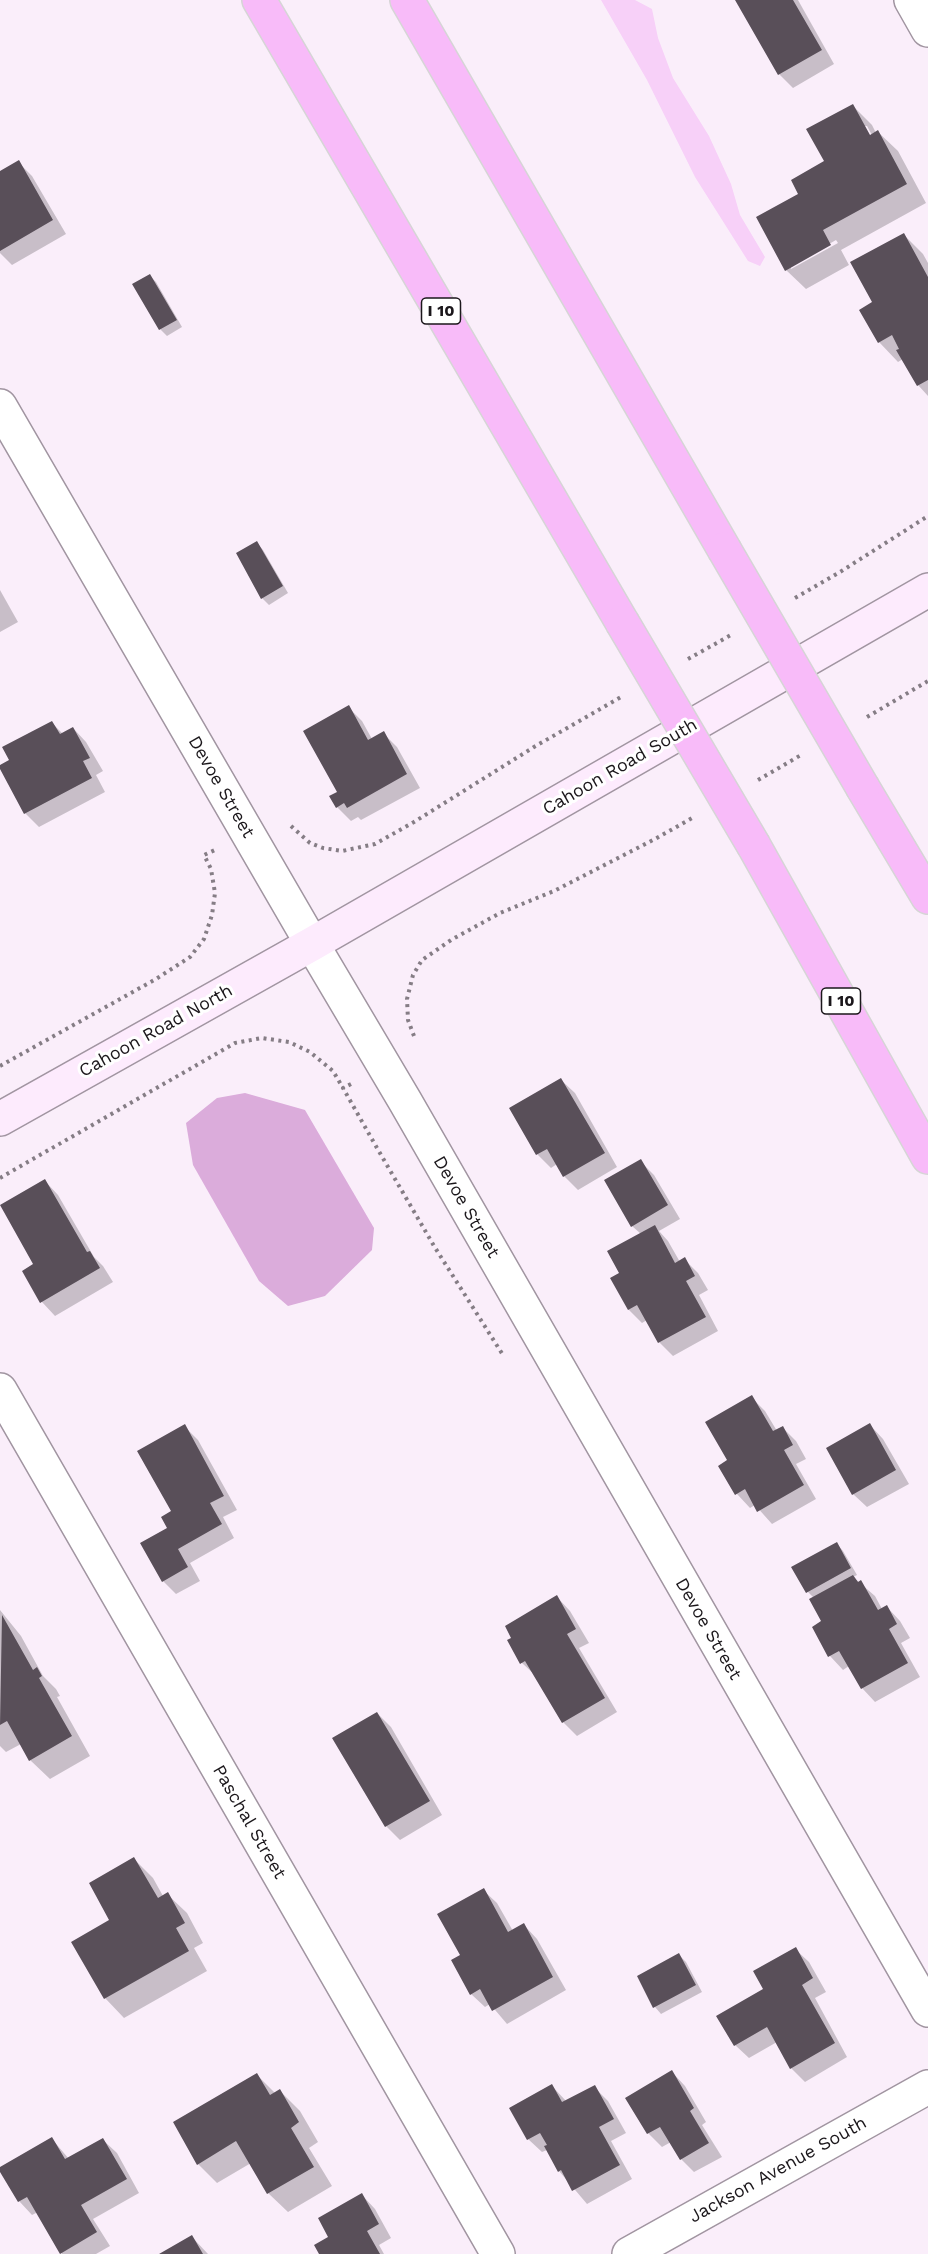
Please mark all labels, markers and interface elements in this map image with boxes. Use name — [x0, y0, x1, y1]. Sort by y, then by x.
road number: I 10 — [422, 298, 460, 324]
street label: Cahoon Road South — [539, 714, 701, 820]
street label: Devoe Street — [183, 732, 259, 842]
street label: Cahoon Road North — [76, 980, 236, 1082]
road number: I 10 — [822, 988, 860, 1014]
street label: Devoe Street — [428, 1152, 504, 1262]
street label: Devoe Street — [670, 1574, 746, 1684]
street label: Paschal Street — [208, 1761, 290, 1883]
street label: Jackson Avenue South — [685, 2112, 871, 2228]

